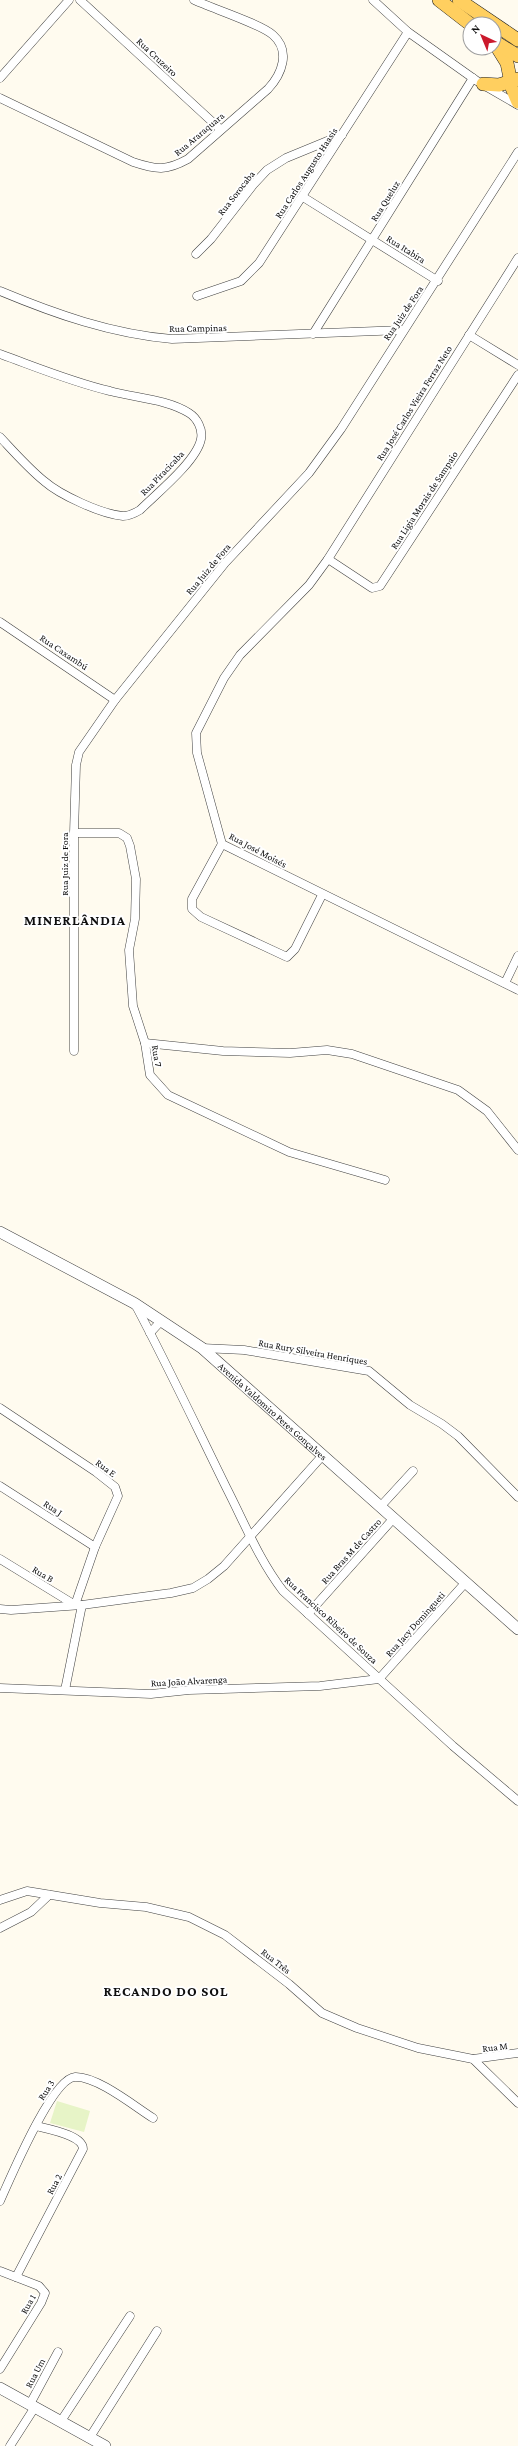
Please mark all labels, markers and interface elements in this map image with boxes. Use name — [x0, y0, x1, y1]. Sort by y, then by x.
north arrow — [462, 16, 502, 56]
text: N — [468, 22, 482, 36]
street label: Rua Cruzeiro — [134, 35, 180, 79]
street label: Rua Araraquara — [172, 110, 227, 158]
street label: Rua Carlos Augusto Haasis — [273, 126, 339, 220]
street label: Rua Sorocaba — [215, 168, 257, 218]
street label: Rua Queluz — [368, 179, 402, 223]
street label: Rua Itabira — [384, 233, 428, 265]
street label: Rua Juiz de Fora — [381, 283, 426, 342]
street label: Rua Campinas — [169, 322, 227, 334]
street label: Rua José Carlos Vieira Ferraz Neto — [374, 343, 454, 463]
street label: Rua Piracicaba — [138, 448, 186, 498]
street label: Rua Ligia Morais de Sampaio — [388, 449, 460, 551]
street label: Rua Juiz de Fora — [183, 541, 233, 597]
street label: Rua Caxambú — [38, 632, 91, 672]
street label: Rua José Moisés — [227, 830, 289, 870]
street label: Rua Juiz de Fora — [59, 832, 70, 896]
district label: MINERLÂNDIA — [24, 912, 126, 928]
street label: Rua 7 — [150, 1044, 164, 1068]
street label: Rua Rury Silveira Henriques — [258, 1337, 368, 1367]
street label: Avenida Valdomiro Peres Gonçalves — [216, 1360, 329, 1462]
street label: Rua E — [94, 1457, 119, 1480]
street label: Rua J — [42, 1498, 64, 1518]
street label: Rua Bras M de Castro — [319, 1516, 383, 1586]
street label: Rua B — [30, 1563, 56, 1585]
street label: Rua Francisco Ribeiro de Souza — [282, 1574, 380, 1666]
street label: Rua Jacy Domingueti — [383, 1589, 447, 1659]
street label: Rua João Alvarenga — [150, 1673, 228, 1688]
street label: Rua Três — [259, 1946, 293, 1976]
district label: RECANDO DO SOL — [104, 1983, 228, 1999]
street label: Rua M — [482, 2040, 508, 2054]
street label: Rua 3 — [35, 2078, 57, 2102]
street label: Rua 2 — [44, 2172, 64, 2196]
street label: Rua 1 — [18, 2292, 38, 2316]
street label: Rua Um — [23, 2356, 47, 2390]

